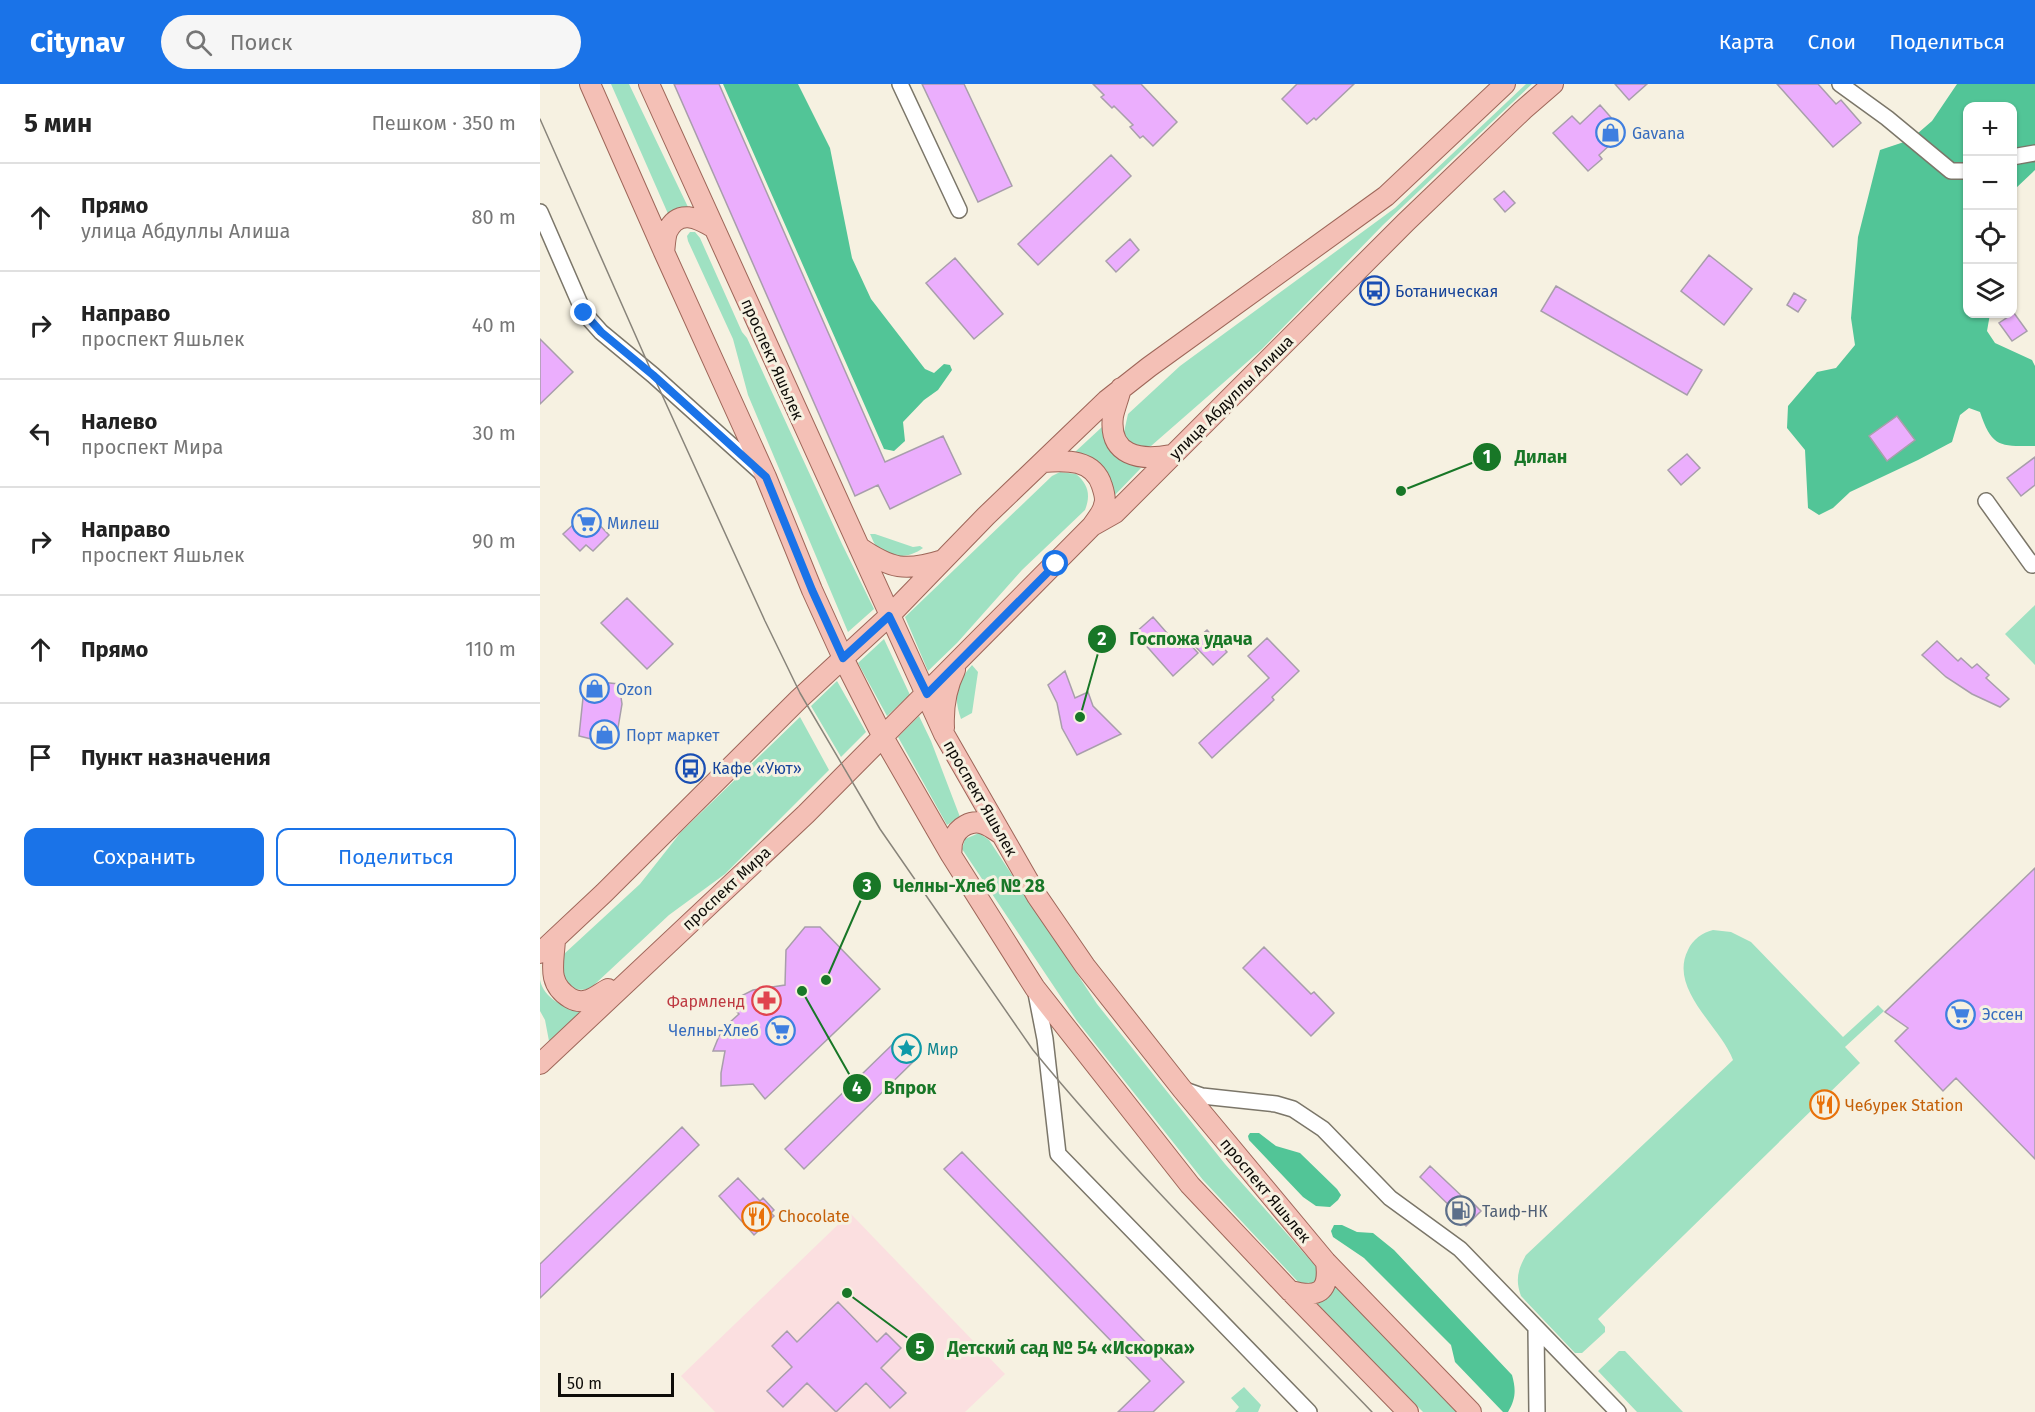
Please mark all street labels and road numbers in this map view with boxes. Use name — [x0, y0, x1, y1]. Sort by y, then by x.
street label: проспект Яшьлек — [737, 296, 808, 423]
street label: улица Абдуллы Алиша — [1165, 331, 1297, 463]
street label: проспект Яшьлек — [940, 737, 1022, 860]
street label: проспект Мира — [678, 843, 774, 934]
street label: проспект Яшьлек — [1216, 1134, 1315, 1247]

